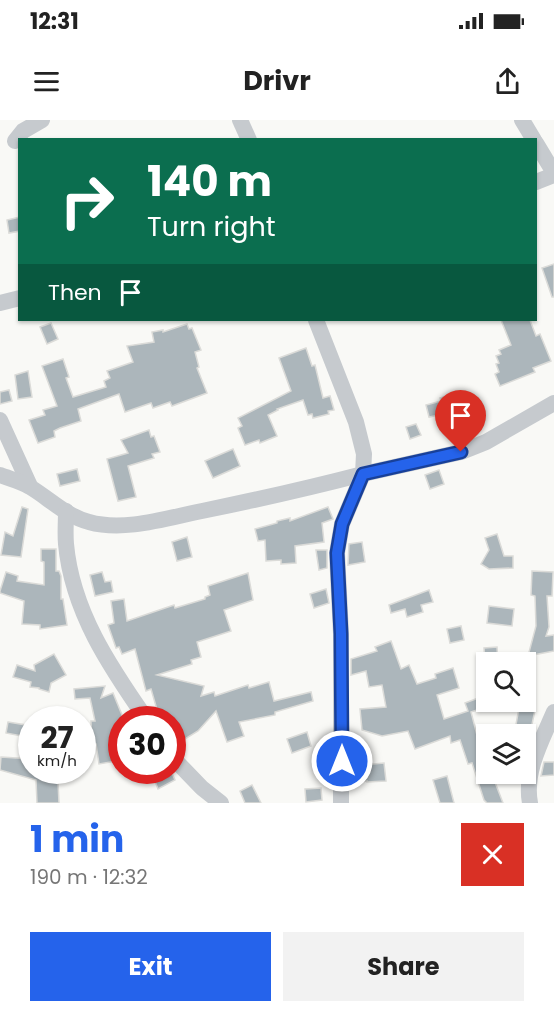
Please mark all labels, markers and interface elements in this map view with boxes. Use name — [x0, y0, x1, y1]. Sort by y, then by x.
text: 12:31 — [30, 6, 79, 37]
text: Drivr — [243, 62, 311, 99]
icon: menu — [30, 65, 63, 98]
icon: share — [491, 65, 524, 98]
text: 140 m — [147, 152, 272, 211]
icon: right — [48, 162, 126, 240]
text: Turn right — [147, 208, 276, 245]
icon: arrive — [114, 276, 147, 309]
text: Then — [48, 277, 102, 308]
pin — [435, 390, 486, 452]
icon: arrive — [444, 399, 477, 432]
map controls — [476, 652, 536, 784]
button: search — [476, 652, 536, 712]
speed limit sign: 30 — [108, 706, 186, 784]
text: 27 — [40, 716, 74, 759]
button: layers — [476, 724, 536, 784]
position arrow — [310, 729, 374, 793]
text: km/h — [37, 750, 77, 771]
text: 1 min — [30, 814, 124, 865]
button: close — [461, 823, 524, 886]
text: 190 m · 12:32 — [30, 863, 148, 891]
button: Exit — [30, 932, 271, 1001]
button: Share — [283, 932, 524, 1001]

